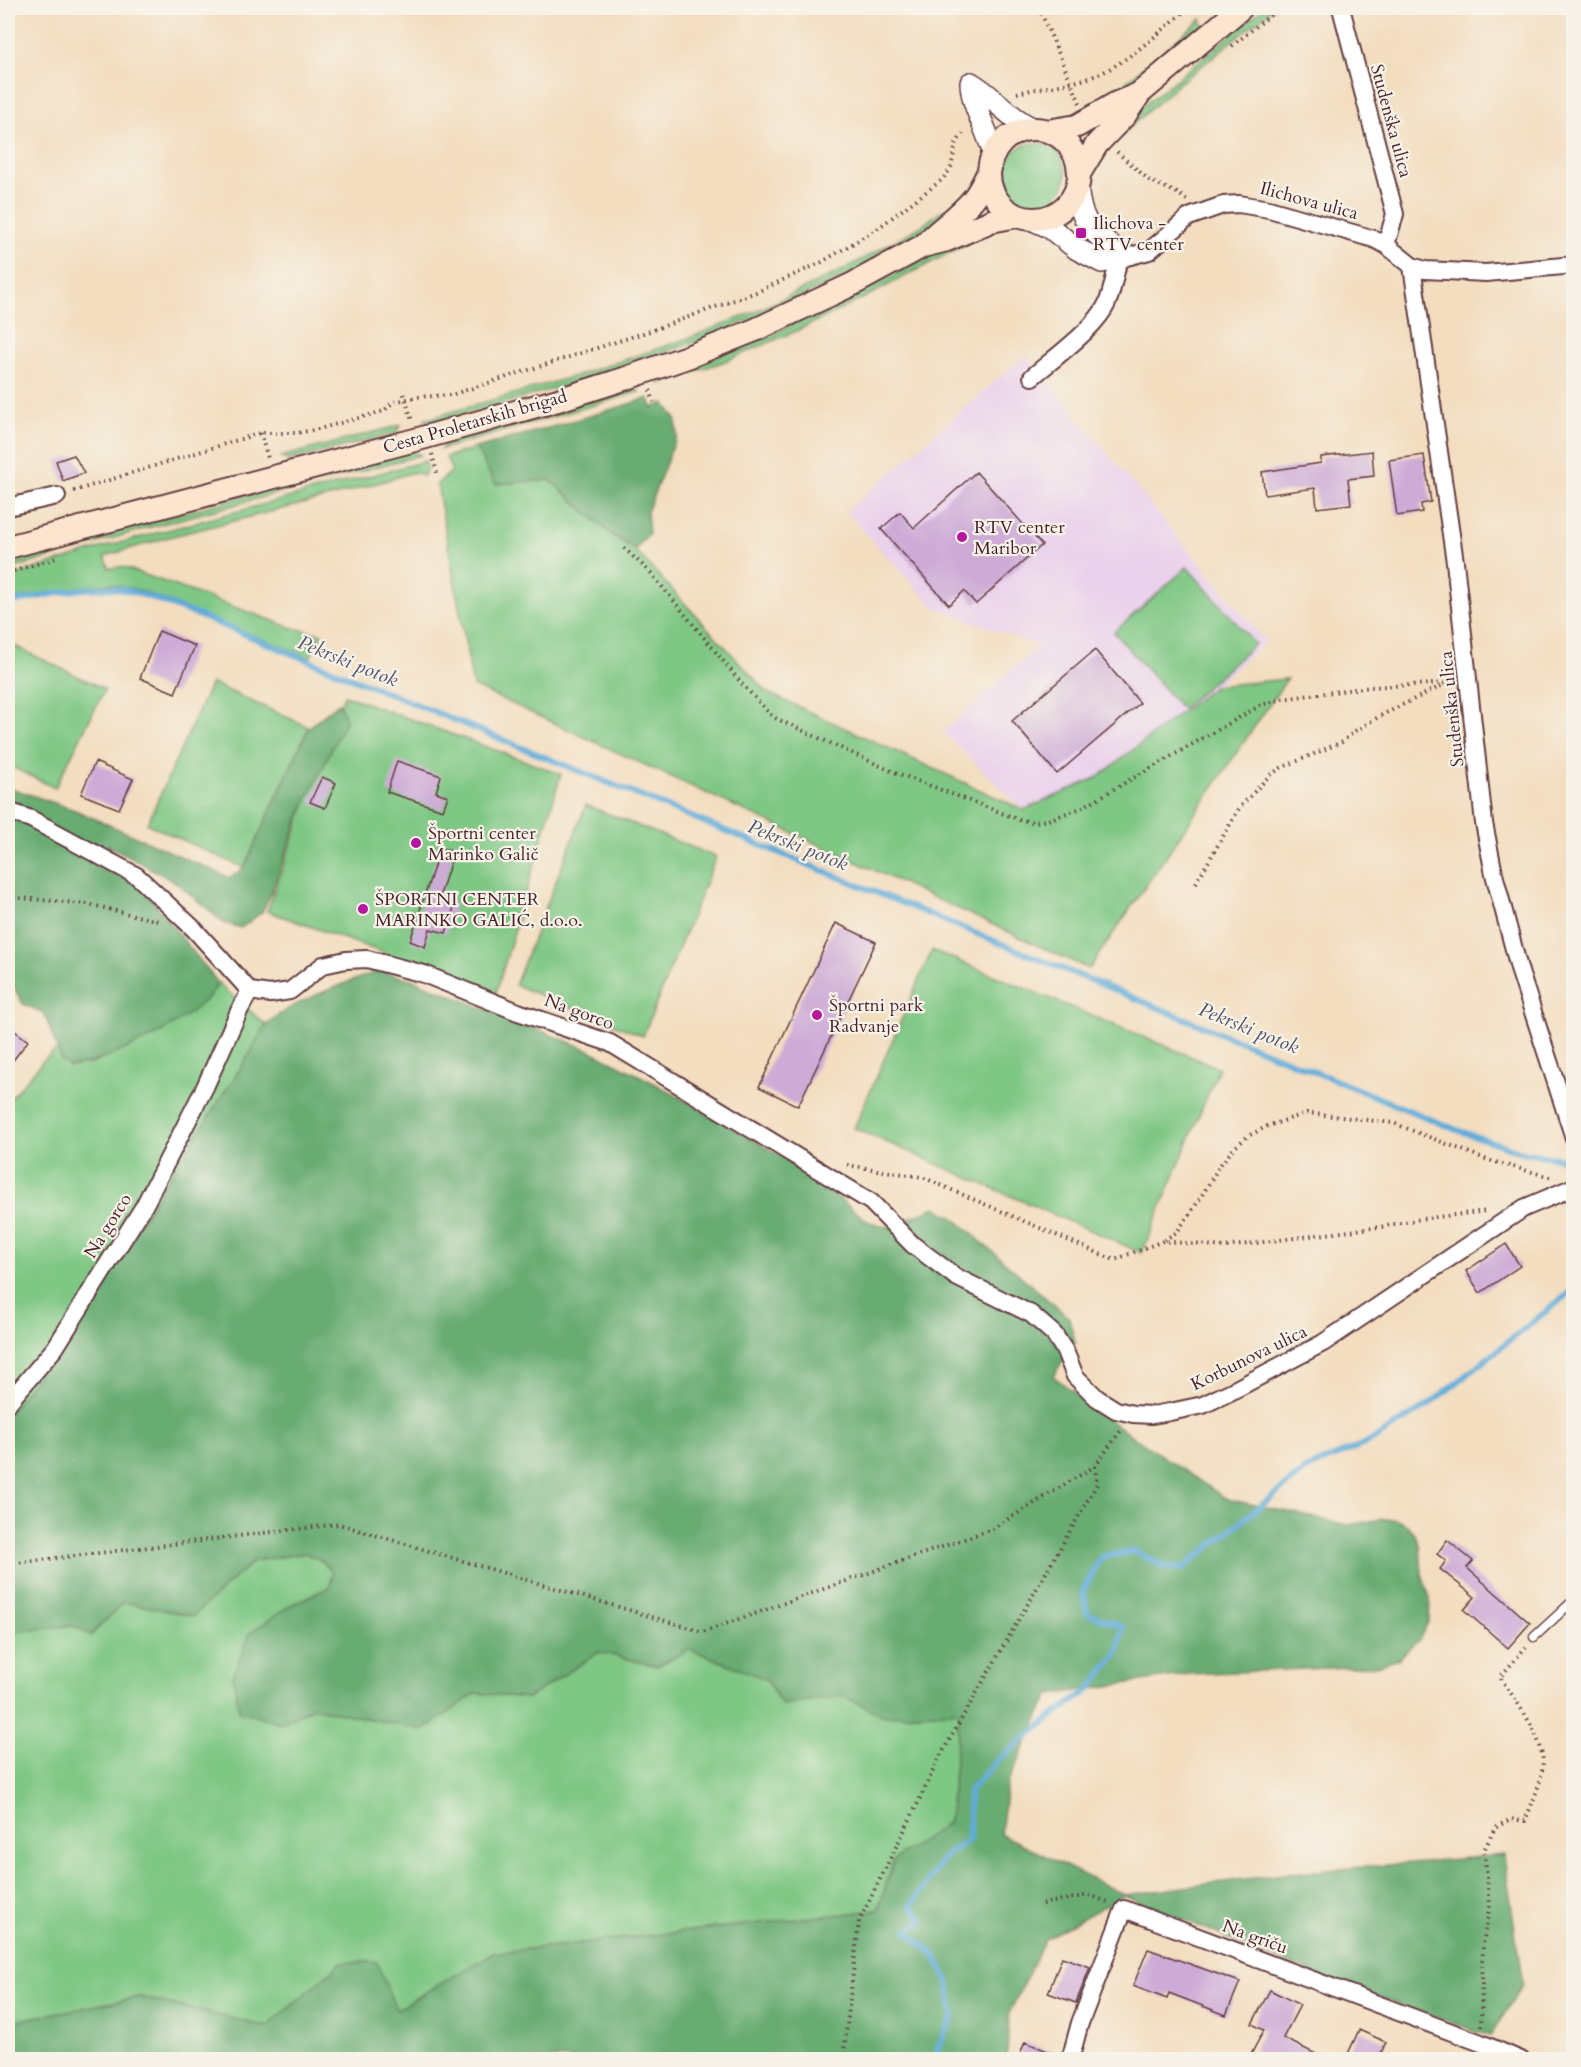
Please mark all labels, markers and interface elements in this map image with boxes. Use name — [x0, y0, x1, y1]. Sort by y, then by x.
street label: Studenška ulica — [1364, 62, 1418, 181]
street label: Ilichova ulica — [1257, 176, 1361, 226]
place label: Ilichova - RTV center — [1093, 211, 1184, 257]
marker: Ilichova - RTV center — [1074, 226, 1088, 240]
street label: Cesta Proletarskih brigad — [380, 384, 570, 460]
place label: RTV center Maribor — [974, 515, 1065, 561]
marker: RTV center Maribor — [955, 530, 969, 544]
water label: Pekrski potok — [294, 629, 402, 693]
street label: Studenška ulica — [1433, 650, 1471, 768]
water label: Pekrski potok — [744, 813, 852, 877]
place label: Športni center Marinko Galič — [428, 821, 539, 867]
marker: Športni center Marinko Galič — [409, 836, 423, 850]
place label: ŠPORTNI CENTER MARINKO GALIĆ, d.o.o. — [375, 887, 583, 933]
marker: ŠPORTNI CENTER MARINKO GALIĆ, d.o.o. — [356, 902, 370, 916]
street label: Na gorco — [541, 988, 617, 1036]
place label: Športni park Radvanje — [829, 993, 924, 1039]
water label: Pekrski potok — [1195, 996, 1303, 1060]
marker: Športni park Radvanje — [810, 1008, 824, 1022]
street label: Na gorco — [78, 1188, 138, 1263]
street label: Korbunova ulica — [1187, 1319, 1311, 1397]
street label: Na griču — [1219, 1914, 1291, 1960]

